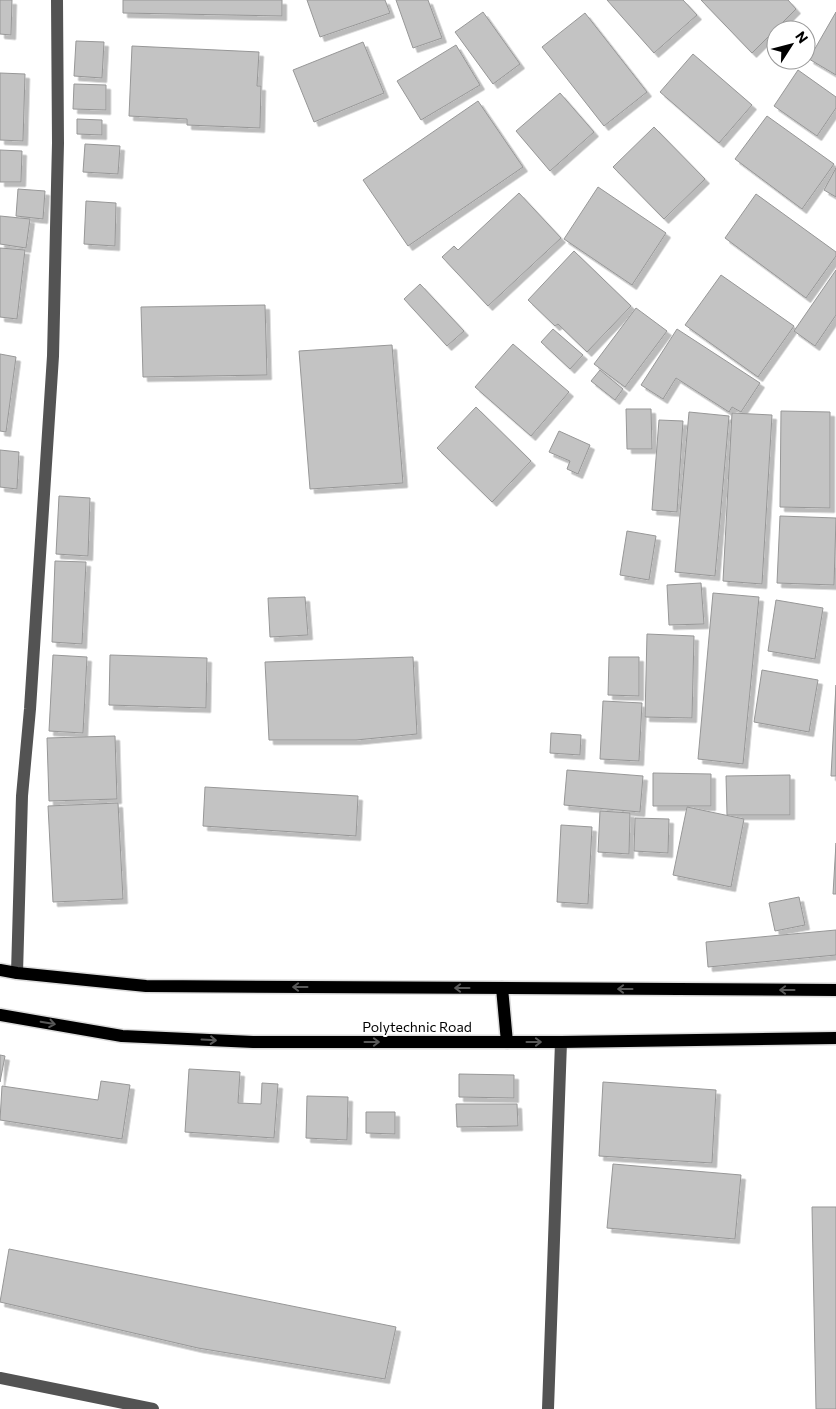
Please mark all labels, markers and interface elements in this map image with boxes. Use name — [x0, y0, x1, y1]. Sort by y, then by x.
north arrow — [766, 20, 816, 70]
text: N — [792, 28, 812, 46]
one-way arrow — [292, 982, 308, 992]
one-way arrow — [455, 983, 471, 993]
one-way arrow — [617, 984, 634, 994]
one-way arrow — [780, 985, 796, 995]
street label: Polytechnic Road — [362, 1018, 472, 1035]
one-way arrow — [40, 1019, 56, 1029]
one-way arrow — [201, 1036, 217, 1045]
one-way arrow — [364, 1037, 380, 1047]
one-way arrow — [526, 1037, 542, 1047]

